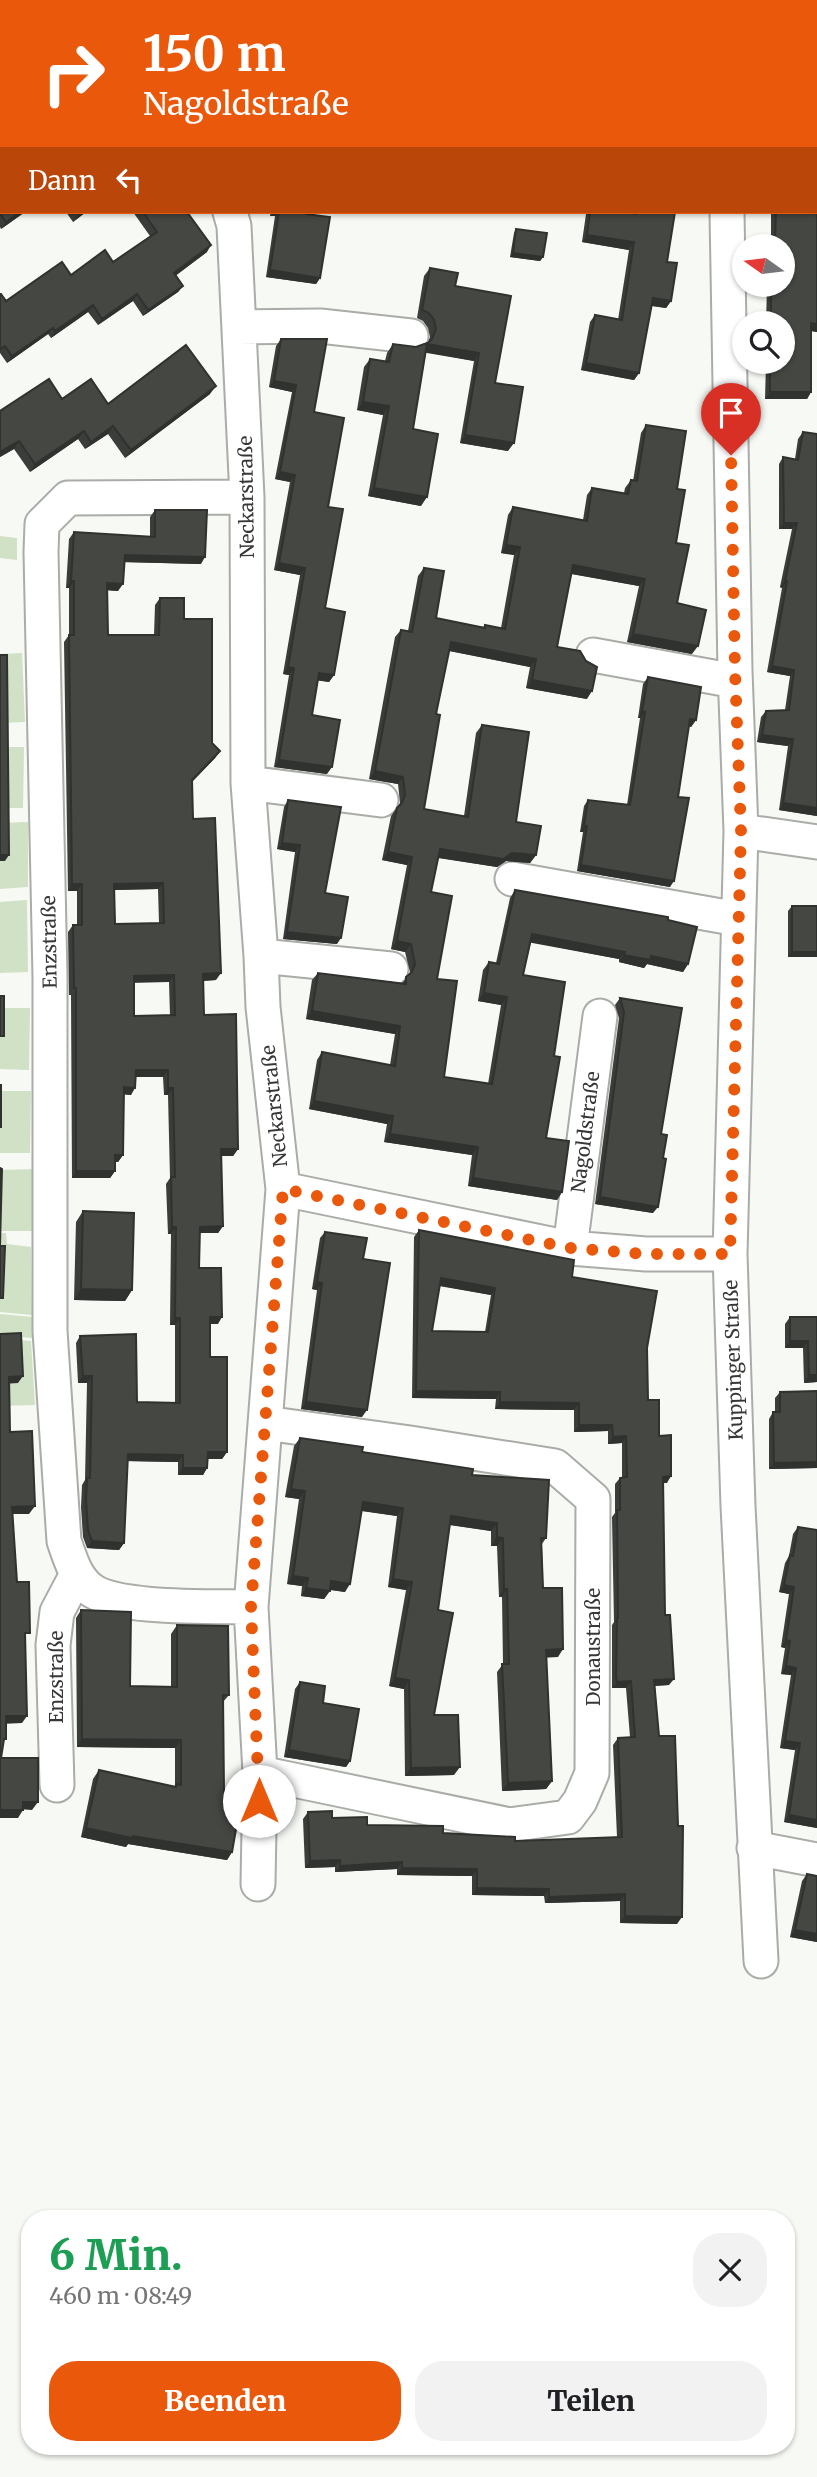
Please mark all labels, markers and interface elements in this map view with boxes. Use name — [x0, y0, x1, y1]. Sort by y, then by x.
text: 150 m — [143, 23, 286, 84]
icon: right — [28, 28, 119, 119]
text: Nagoldstraße — [143, 84, 349, 124]
icon: left — [110, 161, 148, 199]
text: Dann — [28, 164, 96, 197]
north arrow — [732, 234, 794, 298]
map controls — [732, 234, 795, 374]
button: search — [732, 311, 795, 374]
pin — [701, 383, 761, 455]
icon: arrive — [712, 394, 750, 432]
street label: Neckarstraße — [233, 435, 259, 559]
street label: Enzstraße — [36, 895, 62, 989]
street label: Neckarstraße — [256, 1044, 292, 1168]
street label: Nagoldstraße — [566, 1070, 604, 1194]
street label: Kuppinger Straße — [718, 1279, 748, 1441]
street label: Donaustraße — [581, 1588, 605, 1706]
street label: Enzstraße — [44, 1630, 68, 1724]
position arrow — [222, 1764, 296, 1838]
text: 6 Min. — [49, 2229, 183, 2281]
button: close — [693, 2233, 767, 2307]
text: 460 m · 08:49 — [49, 2281, 192, 2310]
button: Beenden — [49, 2361, 401, 2441]
button: Teilen — [415, 2361, 767, 2441]

